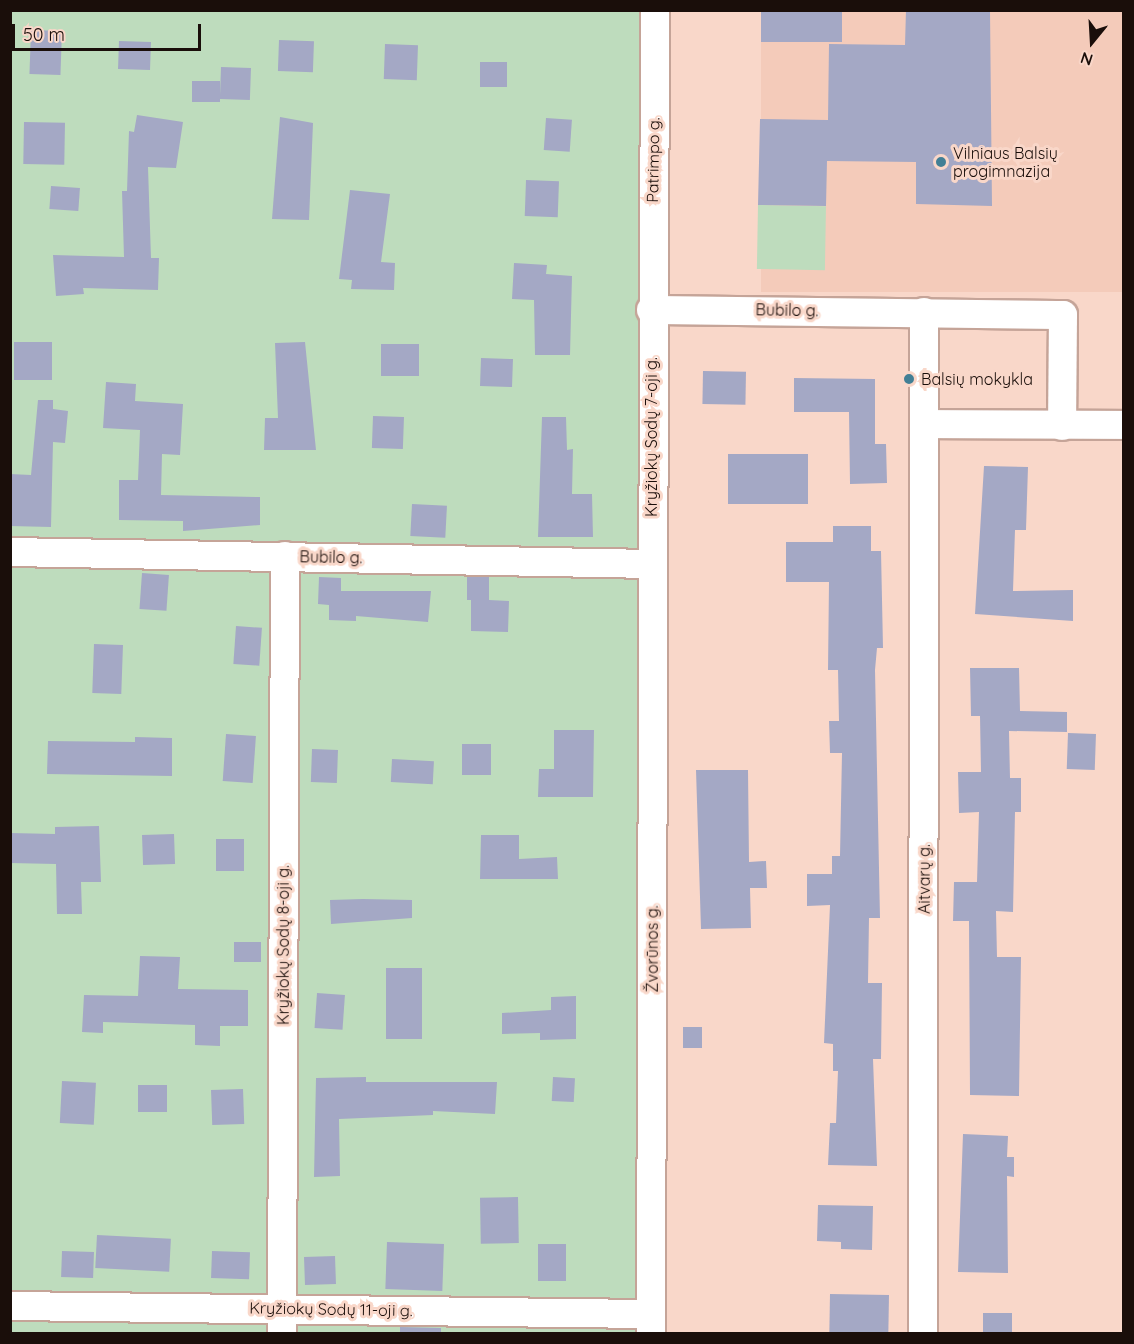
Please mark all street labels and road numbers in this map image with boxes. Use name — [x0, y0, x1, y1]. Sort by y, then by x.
street label: Patrimpo g. — [643, 117, 663, 203]
street label: Bubilo g. — [755, 300, 819, 320]
street label: Kryžiokų Sodų 7-oji g. — [641, 357, 661, 517]
street label: Bubilo g. — [299, 547, 363, 567]
street label: Aitvarų g. — [914, 844, 934, 914]
street label: Kryžiokų Sodų 8-oji g. — [273, 865, 293, 1025]
street label: Žvorūnos g. — [642, 905, 662, 993]
street label: Kryžiokų Sodų 11-oji g. — [249, 1298, 413, 1320]

